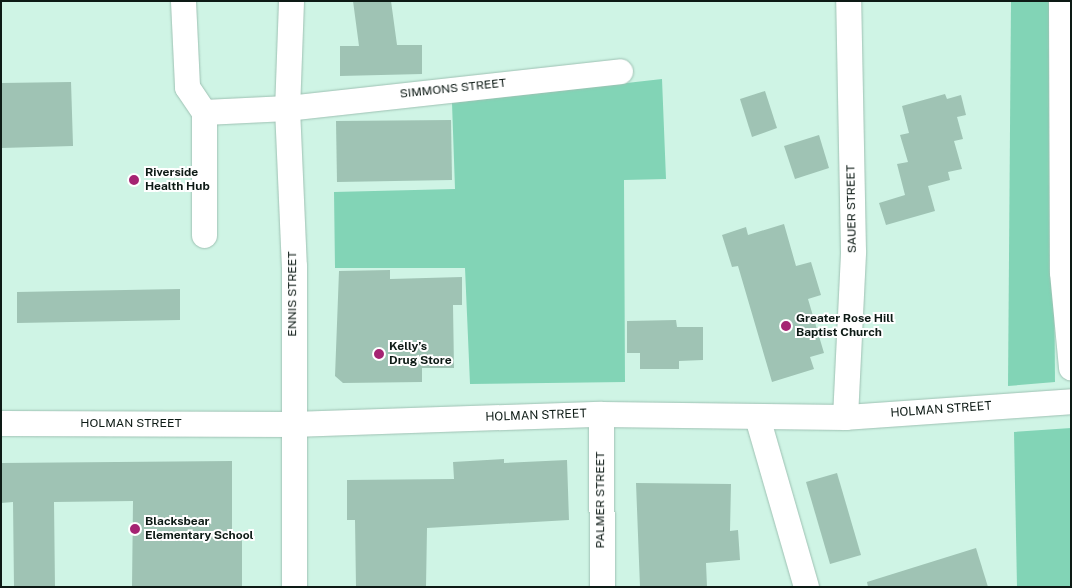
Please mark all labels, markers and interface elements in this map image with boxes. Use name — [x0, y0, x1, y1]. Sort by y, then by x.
street label: SIMMONS STREET — [399, 76, 507, 102]
street label: SAUER STREET — [844, 165, 860, 253]
place label: Riverside Health Hub — [145, 166, 210, 194]
marker: Riverside Health Hub — [127, 173, 141, 187]
street label: ENNIS STREET — [286, 251, 300, 337]
place label: Greater Rose Hill Baptist Church — [796, 312, 894, 340]
marker: Greater Rose Hill Baptist Church — [780, 320, 792, 332]
place label: Kelly’s Drug Store — [389, 340, 452, 368]
marker: Kelly’s Drug Store — [373, 348, 385, 360]
street label: HOLMAN STREET — [890, 399, 992, 421]
street label: HOLMAN STREET — [485, 407, 587, 425]
street label: HOLMAN STREET — [80, 417, 182, 431]
street label: PALMER STREET — [594, 452, 608, 548]
place label: Blacksbear Elementary School — [145, 515, 254, 543]
marker: Blacksbear Elementary School — [129, 523, 141, 535]

